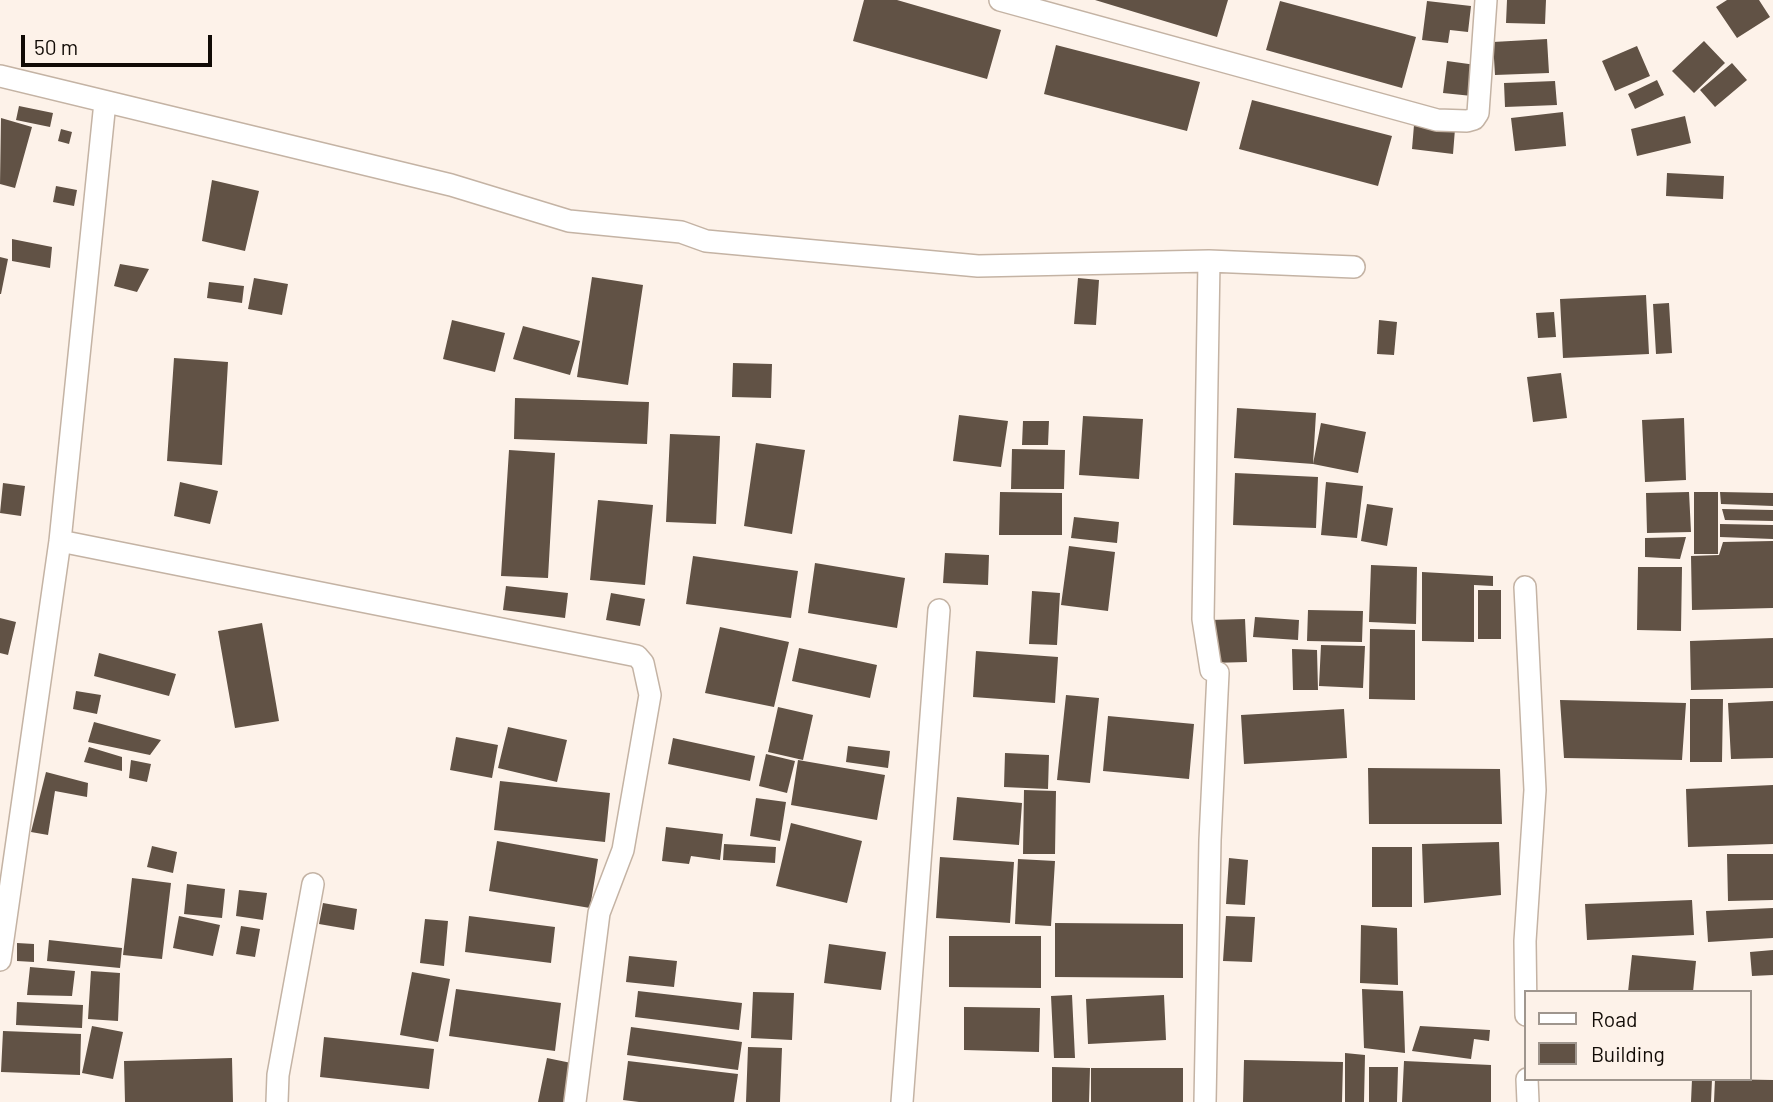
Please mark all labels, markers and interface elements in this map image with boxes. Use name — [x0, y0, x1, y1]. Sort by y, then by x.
scale bar — [24, 21, 215, 65]
text: 50 m — [34, 34, 78, 59]
legend — [1524, 990, 1752, 1081]
text: Road — [1591, 1006, 1637, 1031]
text: Building — [1591, 1041, 1665, 1066]

